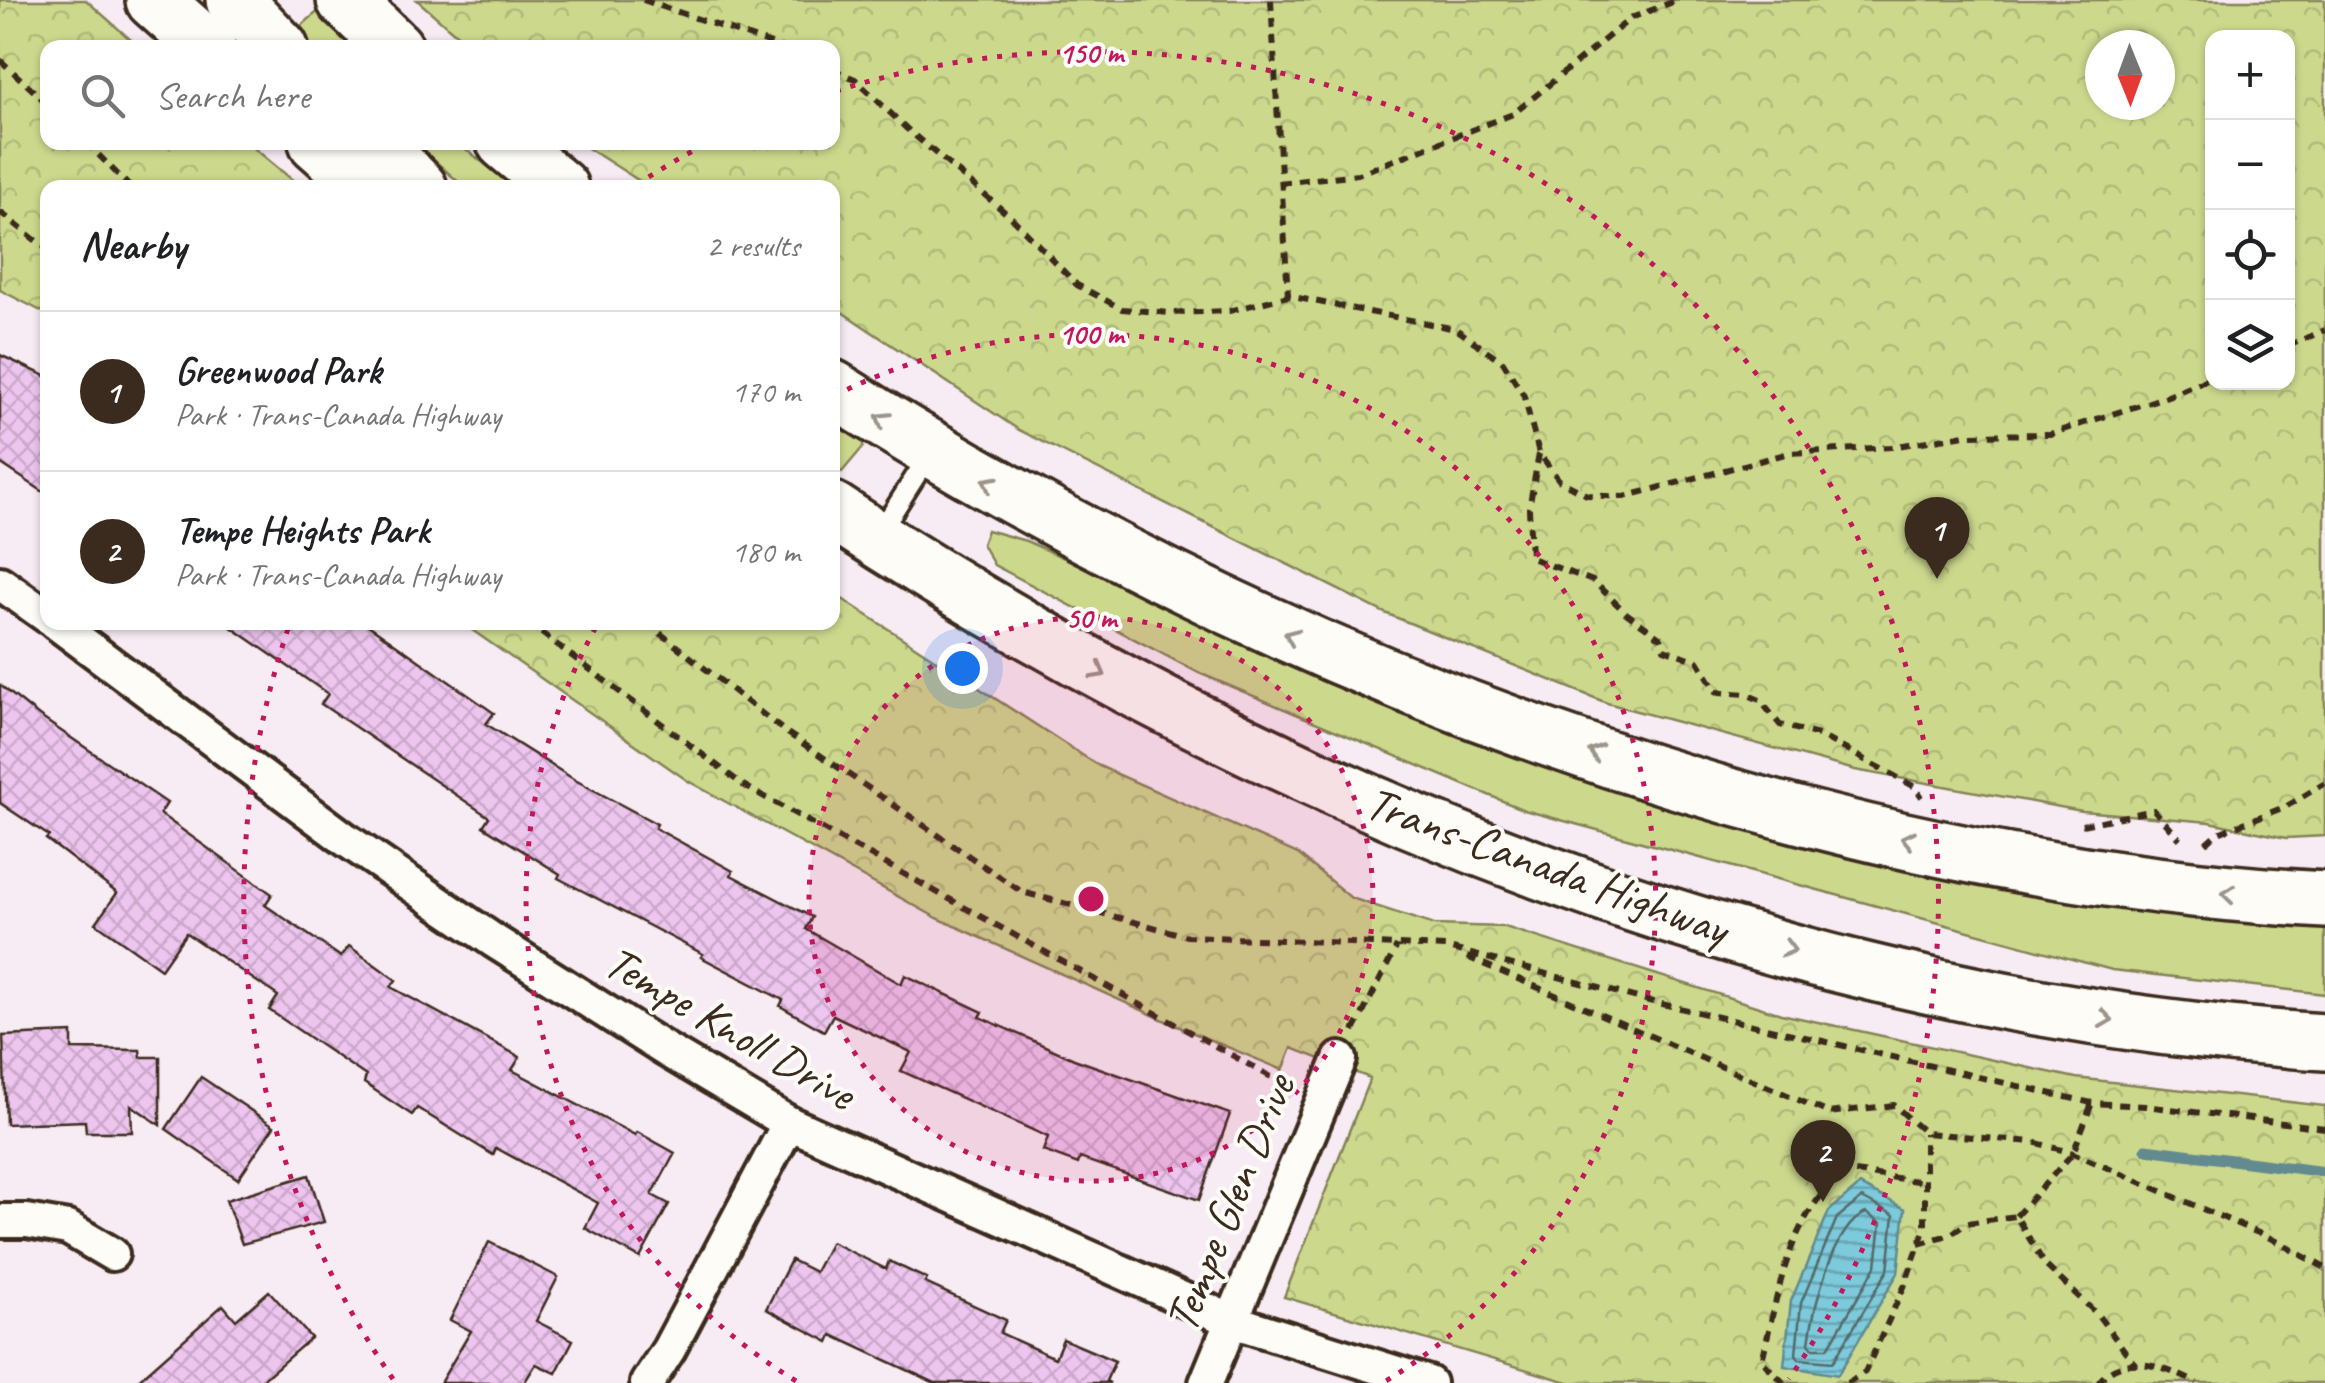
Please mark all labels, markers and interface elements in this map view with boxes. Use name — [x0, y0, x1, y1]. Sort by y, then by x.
north arrow — [2085, 30, 2175, 120]
map controls — [2205, 30, 2295, 390]
button: + — [2205, 30, 2295, 120]
text: 150 m — [1059, 34, 1126, 72]
search box — [40, 40, 840, 150]
icon: search — [75, 68, 130, 123]
text: Search here — [155, 72, 310, 119]
button: − — [2205, 120, 2295, 210]
button: locate — [2205, 210, 2295, 300]
text: Nearby — [80, 219, 186, 272]
text: 2 results — [706, 225, 800, 266]
button: layers — [2205, 300, 2295, 390]
text: 100 m — [1059, 315, 1126, 353]
text: Greenwood Park — [175, 347, 381, 394]
text: 1 — [105, 371, 120, 412]
text: 170 m — [731, 371, 800, 412]
text: Park · Trans-Canada Highway — [175, 394, 501, 435]
one-way arrow — [875, 413, 893, 432]
one-way arrow — [982, 476, 1000, 495]
pin: 1 — [1904, 496, 1970, 579]
text: Tempe Heights Park — [175, 507, 429, 554]
text: 2 — [105, 531, 120, 572]
text: 180 m — [731, 531, 800, 572]
text: Park · Trans-Canada Highway — [175, 554, 501, 595]
text: 50 m — [1066, 599, 1119, 637]
one-way arrow — [1284, 628, 1302, 648]
your location — [937, 643, 988, 694]
one-way arrow — [1088, 660, 1106, 680]
one-way arrow — [1587, 744, 1604, 764]
street label: Trans-Canada Highway — [1358, 772, 1740, 960]
one-way arrow — [1900, 830, 1917, 851]
centre of rings — [1073, 881, 1109, 917]
one-way arrow — [2219, 884, 2235, 905]
street label: Tempe Knoll Drive — [594, 931, 869, 1125]
one-way arrow — [1780, 938, 1797, 959]
one-way arrow — [2098, 1008, 2114, 1029]
street label: Tempe Glen Drive — [1150, 1063, 1309, 1340]
pin: 2 — [1790, 1120, 1856, 1202]

